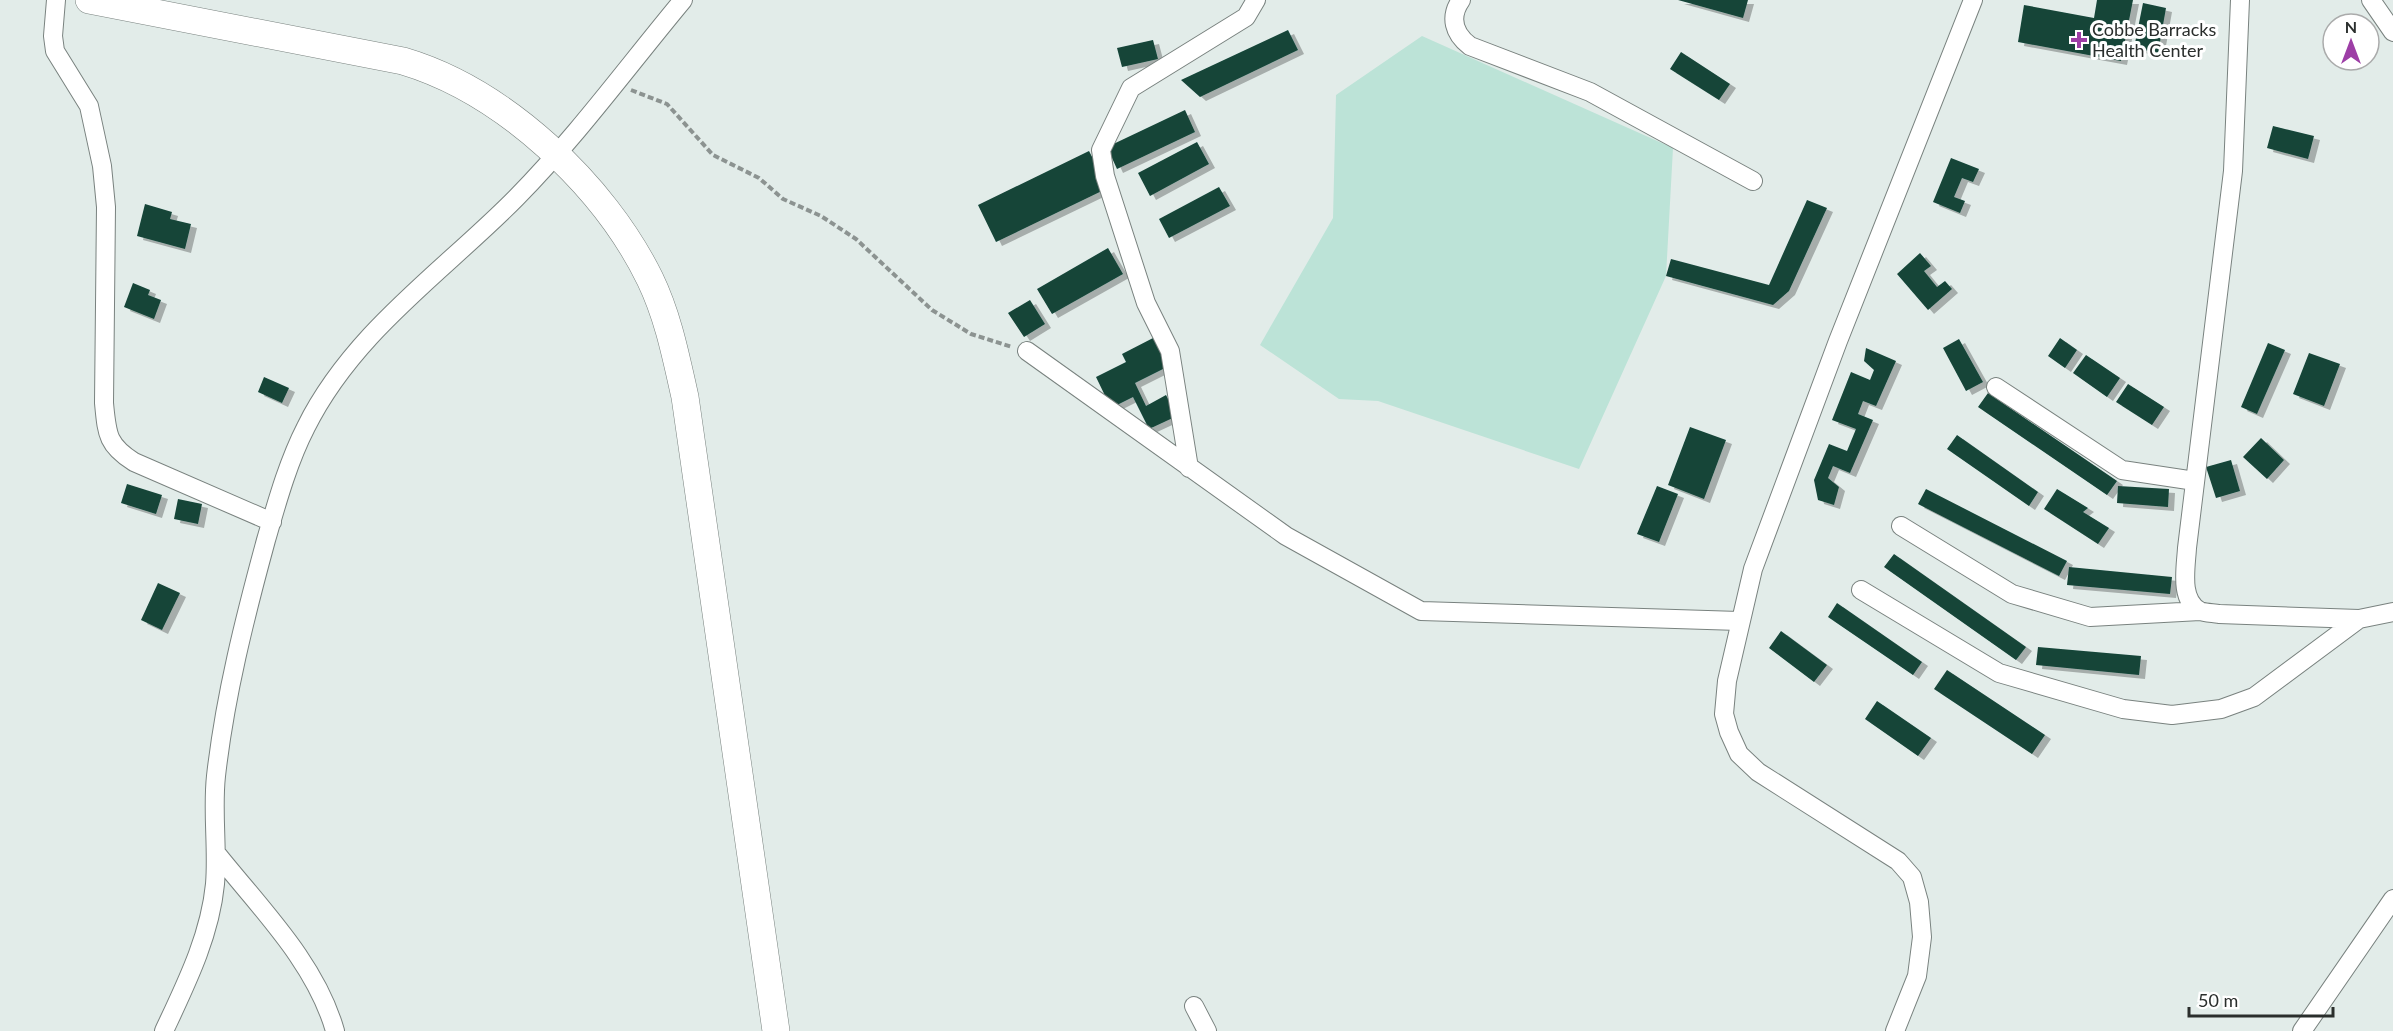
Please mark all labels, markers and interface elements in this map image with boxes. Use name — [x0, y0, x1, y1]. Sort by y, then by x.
north arrow — [2321, 12, 2381, 72]
text: N — [2345, 17, 2357, 36]
place label: Cobbe Barracks Health Center — [2092, 18, 2216, 61]
marker: Cobbe Barracks Health Center — [2070, 31, 2088, 49]
scale bar — [2189, 980, 2333, 1018]
text: 50 m — [2198, 989, 2238, 1011]

